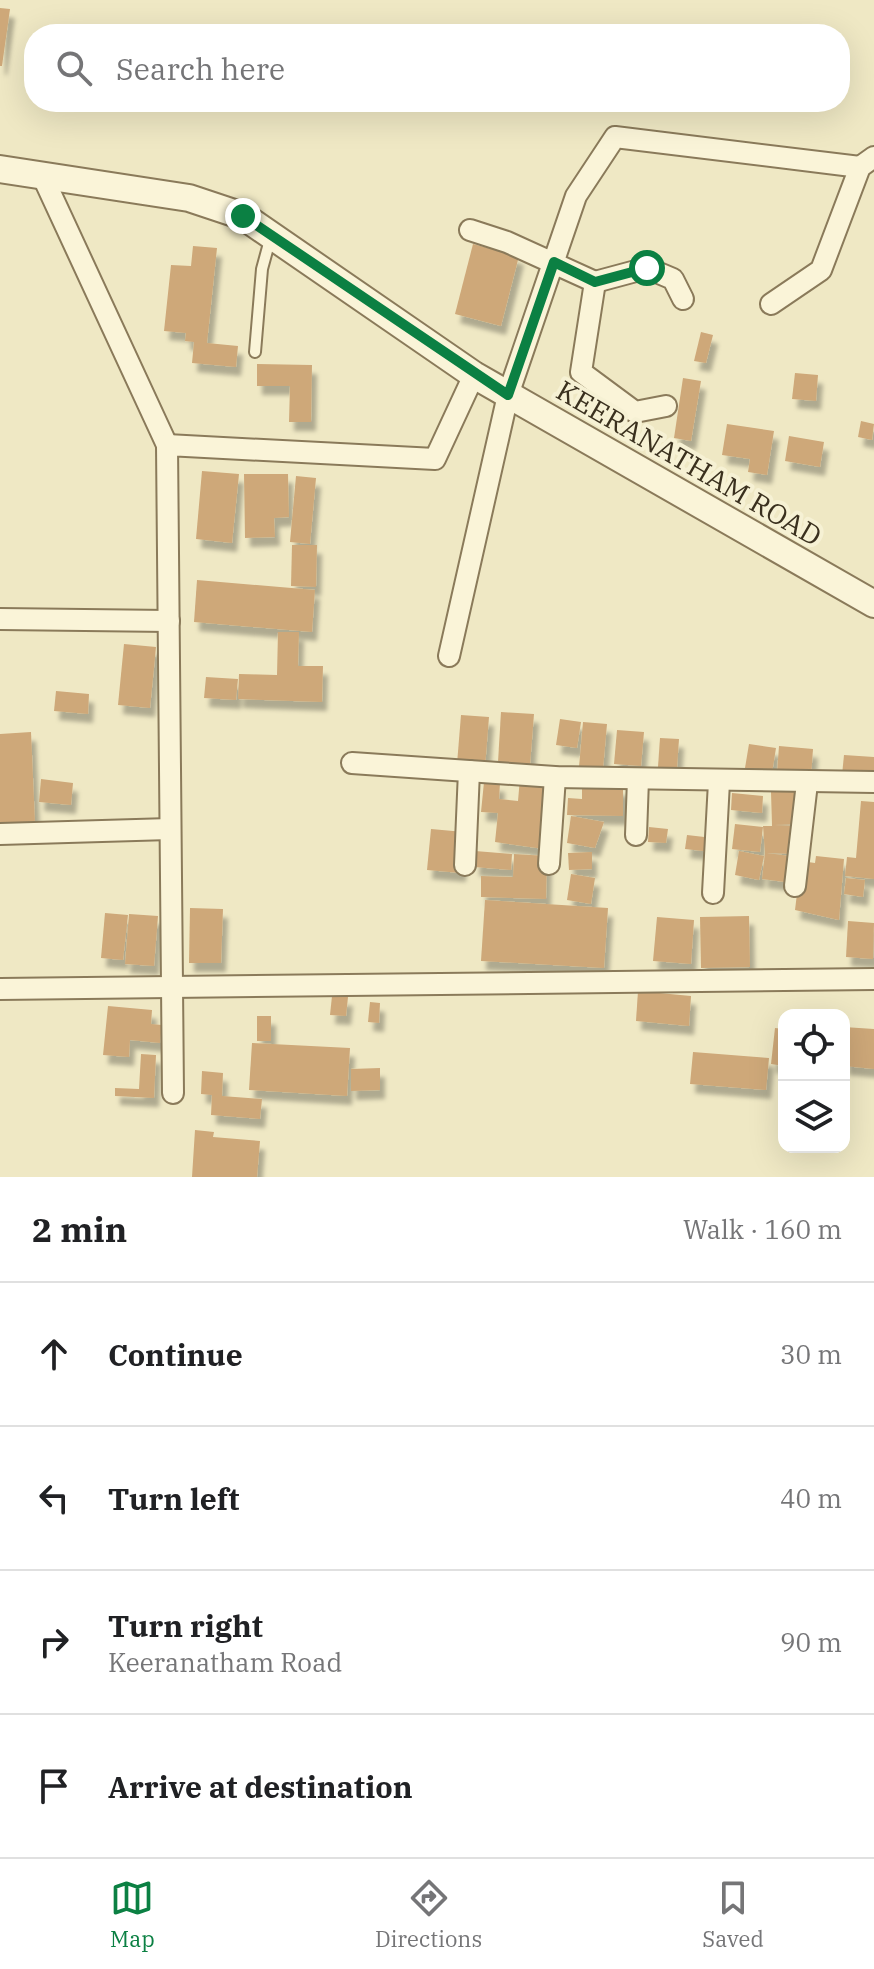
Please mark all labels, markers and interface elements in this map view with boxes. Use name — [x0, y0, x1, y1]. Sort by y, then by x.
search box — [24, 24, 850, 112]
icon: search — [52, 46, 96, 90]
text: Search here — [116, 49, 285, 88]
route end — [225, 198, 261, 234]
route start — [629, 250, 665, 286]
street label: KEERANATHAM ROAD — [550, 371, 829, 554]
map controls — [778, 1009, 850, 1153]
button: locate — [778, 1009, 850, 1081]
button: layers — [778, 1081, 850, 1153]
text: 2 min — [32, 1207, 127, 1251]
text: Walk · 160 m — [683, 1212, 842, 1246]
icon: ahead — [32, 1332, 76, 1376]
text: Continue — [108, 1335, 243, 1374]
text: 30 m — [780, 1337, 842, 1371]
icon: left — [32, 1476, 76, 1520]
text: Turn left — [108, 1479, 240, 1518]
text: 40 m — [780, 1481, 842, 1515]
text: Turn right — [108, 1606, 263, 1645]
icon: right — [32, 1620, 76, 1664]
text: 90 m — [780, 1625, 842, 1659]
text: Keeranatham Road — [108, 1645, 342, 1679]
icon: arrive — [32, 1764, 76, 1808]
text: Arrive at destination — [108, 1767, 413, 1806]
tab: Map — [110, 1876, 155, 1953]
tab: Directions — [375, 1876, 482, 1953]
tab: Saved — [702, 1876, 764, 1953]

